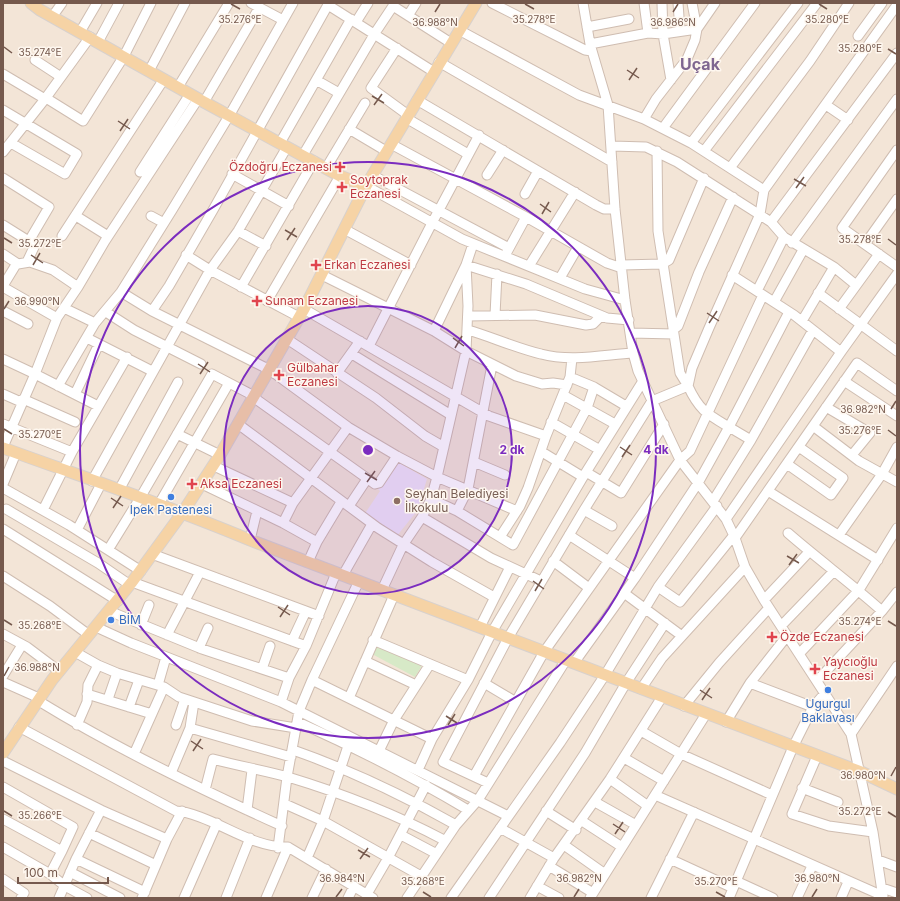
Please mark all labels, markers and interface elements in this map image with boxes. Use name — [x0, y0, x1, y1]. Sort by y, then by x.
text: 35.276°E — [218, 13, 262, 25]
text: 35.278°E — [512, 13, 556, 25]
text: 35.280°E — [805, 13, 849, 25]
text: 36.988°N — [412, 16, 458, 28]
text: 36.986°N — [650, 16, 696, 28]
text: 35.280°E — [838, 42, 882, 54]
text: 35.274°E — [19, 46, 61, 58]
district label: Uçak — [680, 54, 721, 74]
place label: Özdoğru Eczanesi — [229, 159, 332, 174]
marker: Özdoğru Eczanesi — [335, 162, 345, 172]
place label: Soytoprak Eczanesi — [350, 172, 408, 201]
marker: Soytoprak Eczanesi — [337, 182, 347, 192]
text: 35.278°E — [838, 233, 882, 245]
text: 35.272°E — [18, 237, 62, 249]
place label: Erkan Eczanesi — [324, 257, 410, 272]
marker: Erkan Eczanesi — [311, 260, 321, 270]
place label: Sunam Eczanesi — [265, 293, 358, 308]
text: 36.990°N — [14, 295, 60, 307]
marker: Sunam Eczanesi — [252, 296, 262, 306]
place label: Gülbahar Eczanesi — [287, 360, 339, 389]
marker: Gülbahar Eczanesi — [274, 370, 284, 380]
text: 36.982°N — [840, 403, 886, 415]
text: 35.276°E — [838, 424, 882, 436]
text: 35.270°E — [18, 428, 62, 440]
text: 2 dk — [500, 442, 524, 457]
text: 4 dk — [643, 442, 669, 457]
centre of rings — [361, 443, 375, 457]
place label: Aksa Eczanesi — [200, 476, 282, 491]
marker: Aksa Eczanesi — [187, 479, 197, 489]
place label: Seyhan Belediyesi İlkokulu — [405, 486, 508, 515]
marker: Ipek Pastenesi — [166, 492, 176, 502]
marker: Seyhan Belediyesi İlkokulu — [392, 496, 402, 506]
place label: Ipek Pastenesi — [130, 502, 212, 517]
place label: BİM — [119, 612, 141, 627]
marker: BİM — [106, 615, 116, 625]
text: 35.274°E — [839, 615, 881, 627]
text: 35.268°E — [18, 619, 62, 631]
place label: Özde Eczanesi — [780, 629, 864, 644]
marker: Özde Eczanesi — [767, 632, 777, 642]
place label: Yaycıoğlu Eczanesi — [823, 654, 878, 683]
text: 36.988°N — [14, 661, 60, 673]
marker: Yaycıoğlu Eczanesi — [810, 664, 820, 674]
marker: Ugurgul Baklavası — [823, 685, 833, 695]
place label: Ugurgul Baklavası — [801, 696, 855, 725]
text: 36.980°N — [840, 769, 886, 781]
text: 35.272°E — [838, 805, 882, 817]
text: 35.266°E — [18, 809, 62, 821]
scale bar — [18, 859, 108, 885]
text: 100 m — [24, 865, 58, 880]
text: 36.984°N — [319, 872, 365, 884]
text: 36.982°N — [556, 872, 602, 884]
text: 36.980°N — [794, 872, 840, 884]
text: 35.268°E — [401, 875, 445, 887]
text: 35.270°E — [694, 875, 738, 887]

